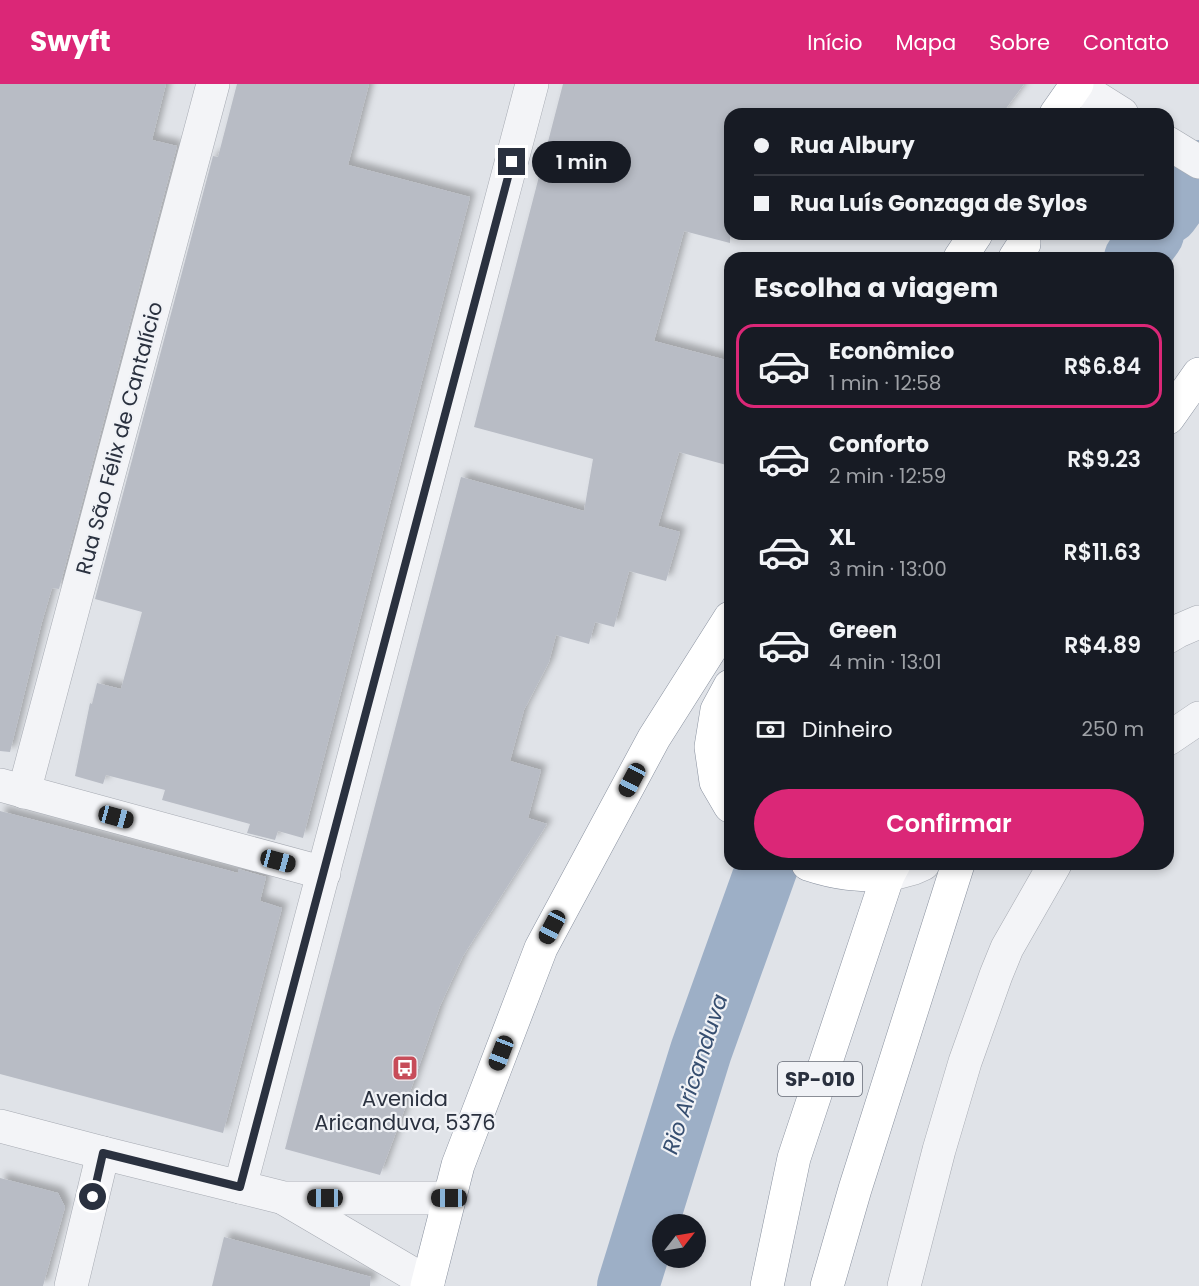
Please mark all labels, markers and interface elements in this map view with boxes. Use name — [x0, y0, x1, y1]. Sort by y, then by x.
text: Swyft — [30, 22, 111, 61]
text: Início — [807, 28, 862, 57]
text: Mapa — [895, 28, 956, 57]
text: Sobre — [989, 28, 1050, 57]
text: Contato — [1083, 28, 1169, 57]
text: Rua Albury — [790, 130, 915, 161]
callout: 1 min — [533, 141, 632, 183]
route end — [498, 148, 525, 175]
text: 1 min — [556, 148, 607, 176]
text: Rua Luís Gonzaga de Sylos — [790, 188, 1087, 219]
text: Escolha a viagem — [754, 269, 998, 306]
street label: Rua São Félix de Cantalício — [69, 298, 169, 578]
text: Econômico — [829, 336, 954, 367]
icon: car — [757, 339, 811, 393]
text: R$6.84 — [1064, 351, 1141, 382]
text: 1 min · 12:58 — [829, 369, 941, 397]
text: Conforto — [829, 429, 929, 460]
icon: car — [757, 432, 811, 486]
text: R$9.23 — [1067, 444, 1141, 475]
text: 2 min · 12:59 — [829, 462, 946, 490]
text: XL — [829, 522, 855, 553]
icon: car — [757, 525, 811, 579]
text: R$11.63 — [1064, 537, 1141, 568]
text: 3 min · 13:00 — [829, 555, 947, 583]
text: Green — [829, 615, 897, 646]
icon: car — [757, 618, 811, 672]
text: R$4.89 — [1064, 630, 1141, 661]
text: 4 min · 13:01 — [829, 648, 942, 676]
icon: cash — [754, 713, 787, 746]
text: Dinheiro — [802, 714, 892, 745]
text: 250 m — [1081, 715, 1144, 743]
car — [616, 760, 648, 800]
button: Confirmar — [754, 789, 1144, 858]
car — [96, 804, 136, 830]
car — [258, 848, 298, 874]
car — [536, 907, 568, 947]
water label: Rio Aricanduva — [655, 990, 735, 1158]
car — [486, 1033, 516, 1073]
bus stop icon: Avenida Aricanduva, 5376 — [390, 1053, 420, 1083]
road number: SP-010 — [778, 1062, 862, 1096]
place label: Avenida Aricanduva, 5376 — [314, 1084, 496, 1137]
route start — [79, 1183, 106, 1210]
car — [307, 1189, 343, 1207]
car — [431, 1189, 467, 1207]
north arrow — [652, 1214, 706, 1268]
map controls — [652, 1214, 706, 1268]

